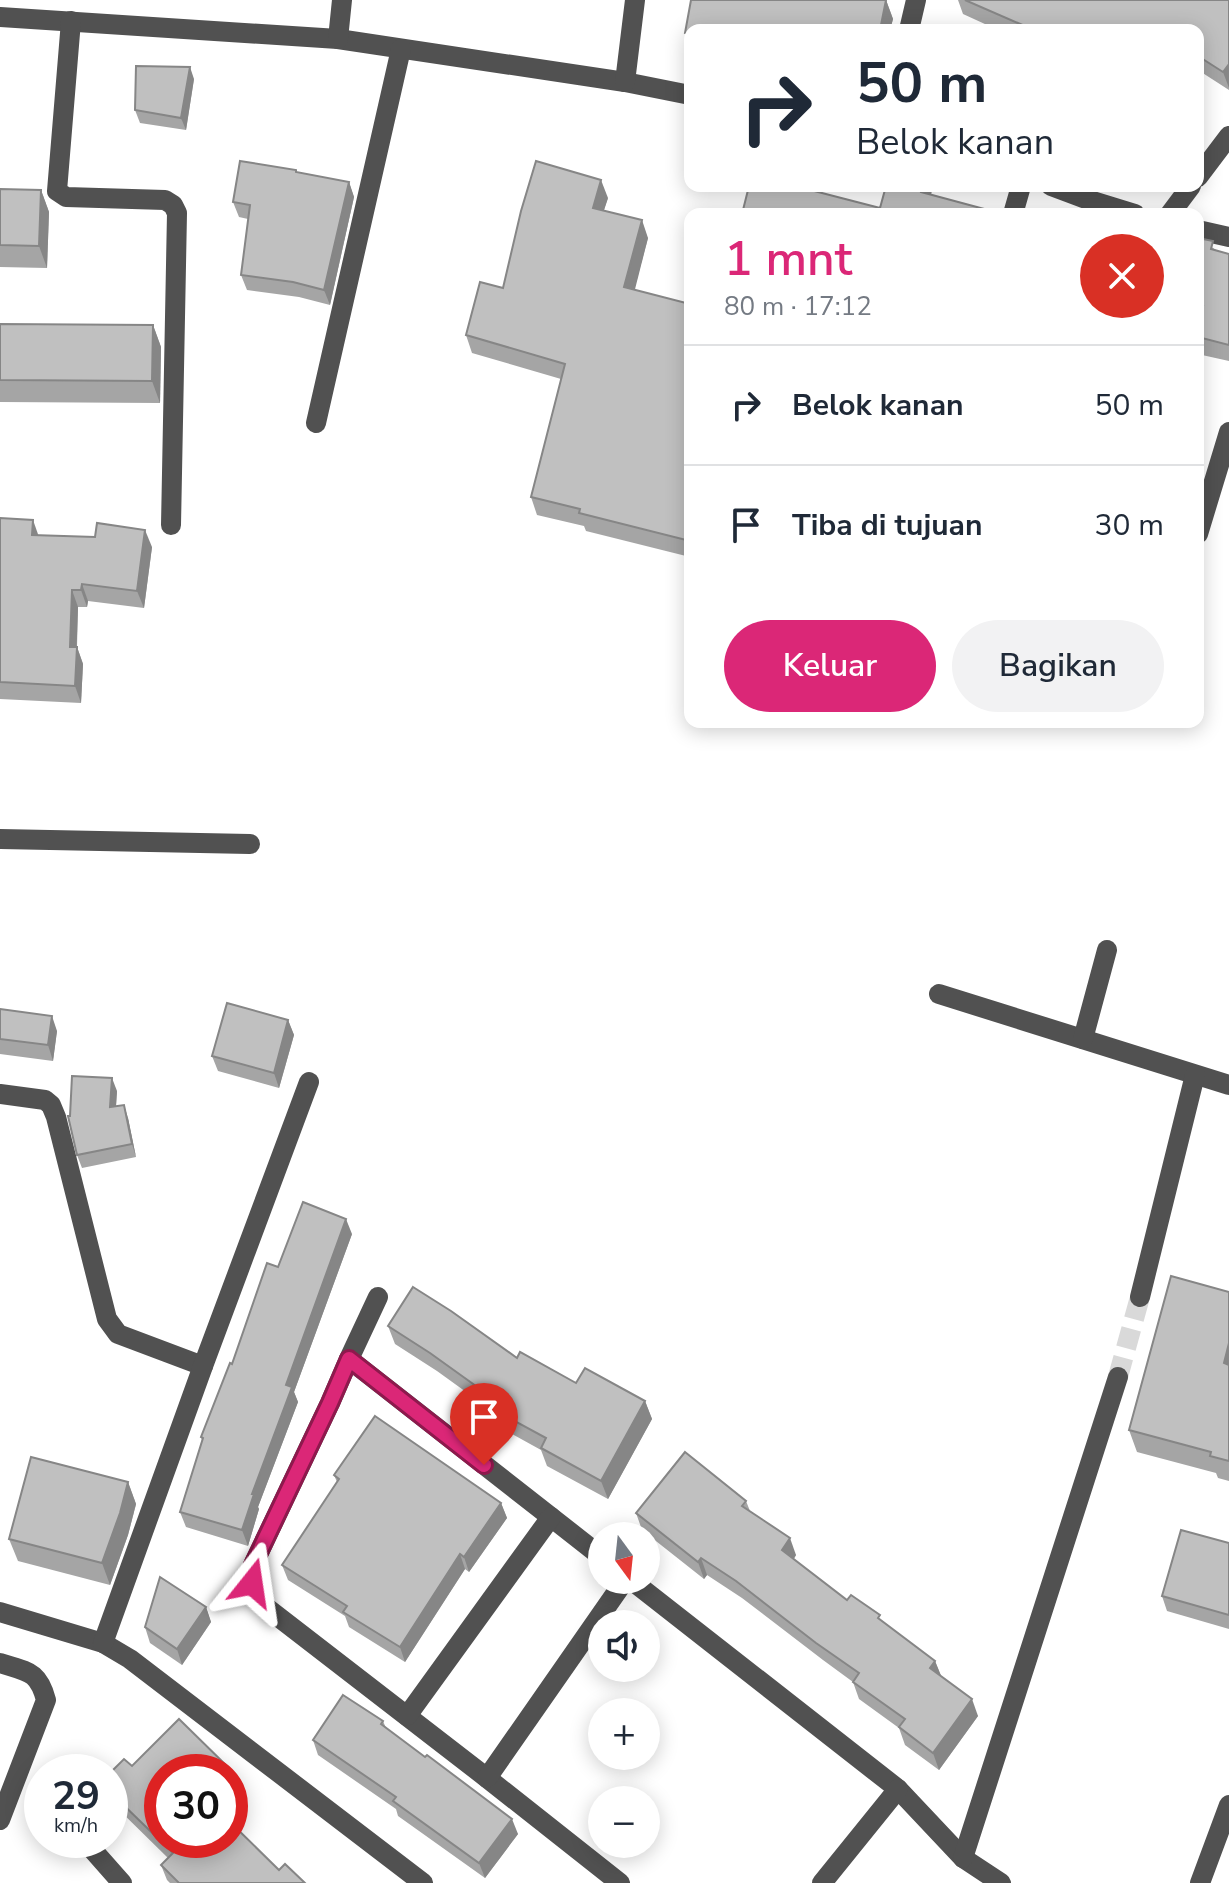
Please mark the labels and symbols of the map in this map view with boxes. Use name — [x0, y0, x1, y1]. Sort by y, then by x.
pin — [450, 1383, 518, 1465]
north arrow — [588, 1522, 660, 1594]
position arrow — [210, 1541, 294, 1625]
speed limit sign: 30 — [144, 1754, 248, 1858]

